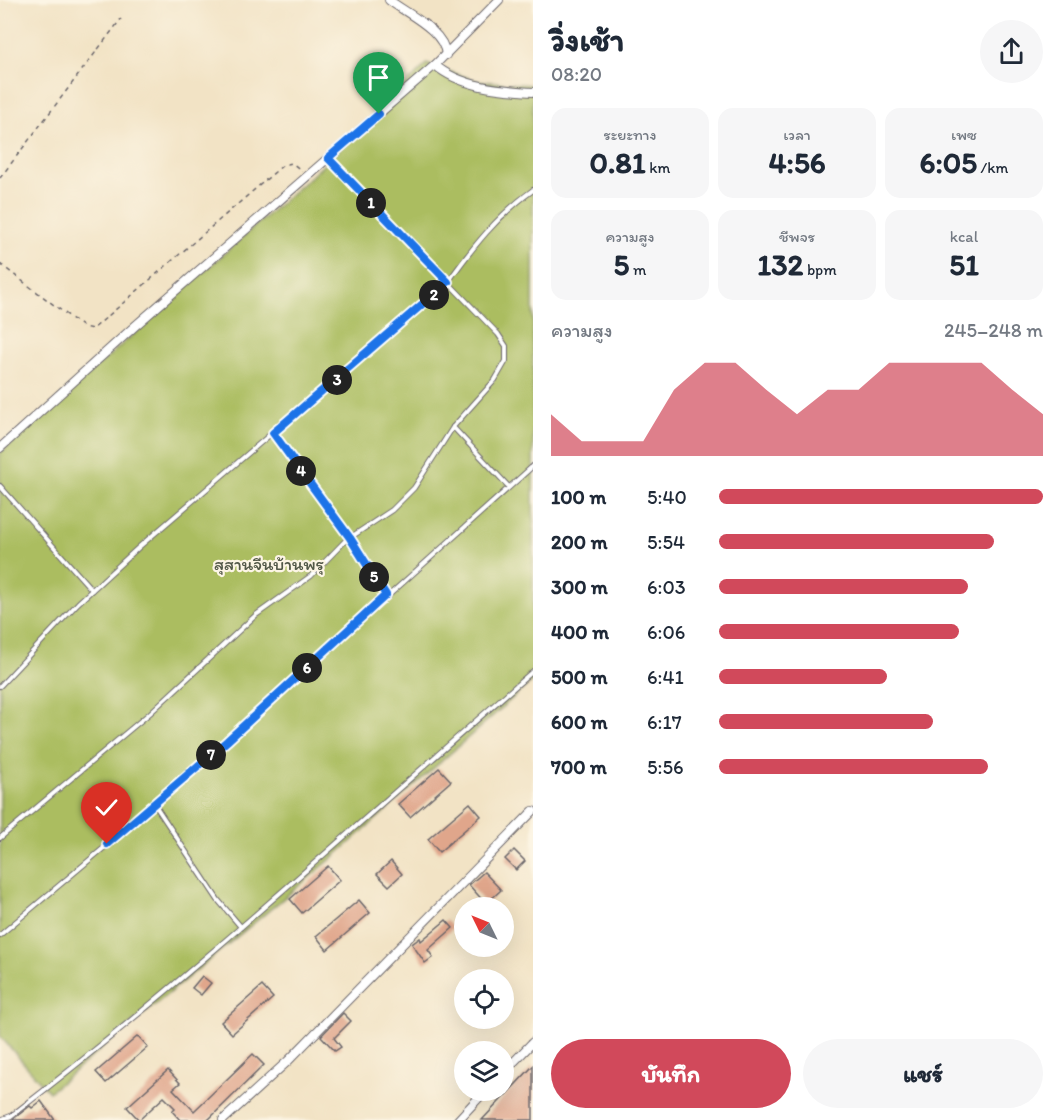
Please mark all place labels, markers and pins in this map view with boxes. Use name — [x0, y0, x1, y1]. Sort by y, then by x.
pin — [353, 52, 404, 114]
pin: 1 — [356, 188, 386, 218]
pin: 2 — [419, 280, 449, 310]
pin: 3 — [322, 365, 352, 395]
pin: 4 — [286, 456, 316, 486]
pin: 5 — [359, 562, 389, 592]
pin: 6 — [292, 653, 322, 683]
pin: 7 — [196, 740, 226, 770]
pin — [81, 782, 132, 844]

